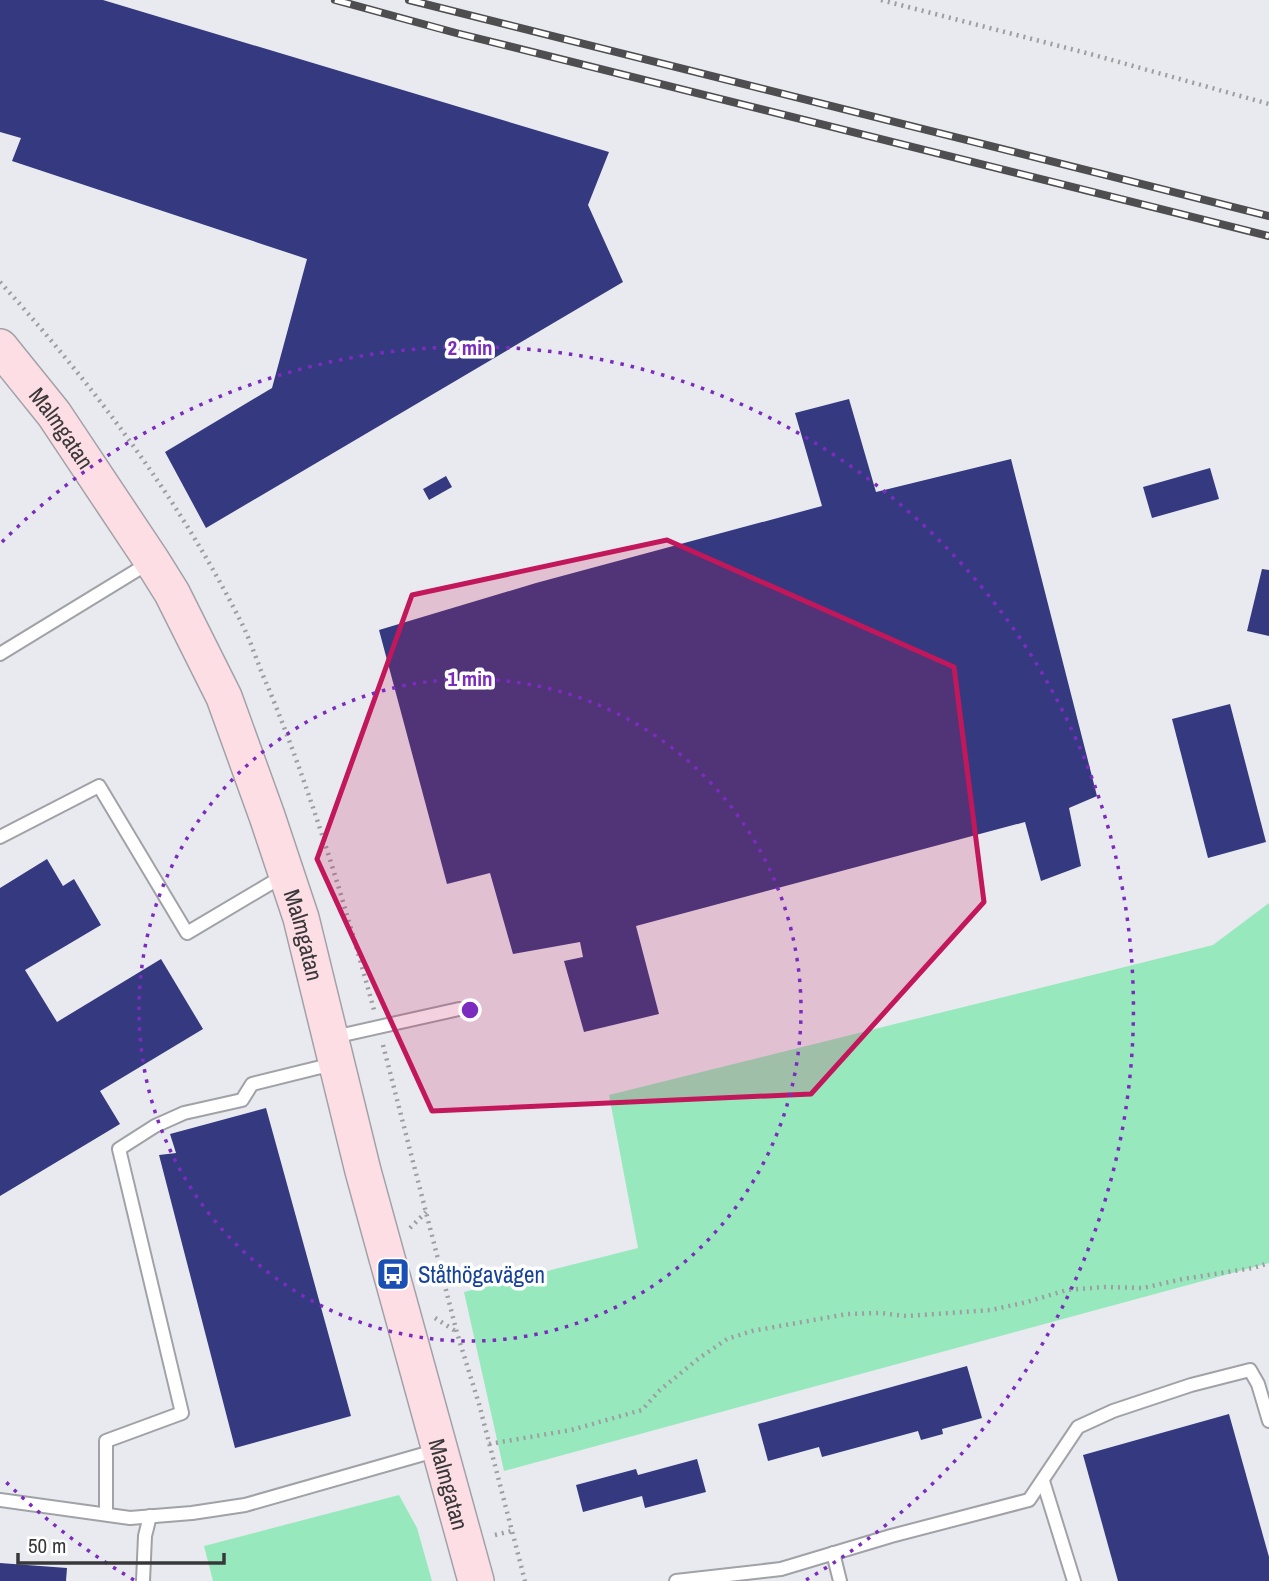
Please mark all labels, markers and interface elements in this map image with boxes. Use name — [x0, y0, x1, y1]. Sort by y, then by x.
text: 2 min — [448, 333, 492, 362]
street label: Malmgatan — [23, 380, 102, 475]
text: 1 min — [448, 664, 492, 693]
street label: Malmgatan — [277, 885, 331, 984]
centre of rings — [458, 998, 482, 1022]
bus stop icon: Ståthögavägen — [374, 1255, 412, 1293]
place label: Ståthögavägen — [418, 1259, 545, 1290]
street label: Malmgatan — [422, 1435, 477, 1533]
scale bar — [18, 1522, 224, 1566]
text: 50 m — [28, 1531, 66, 1560]

